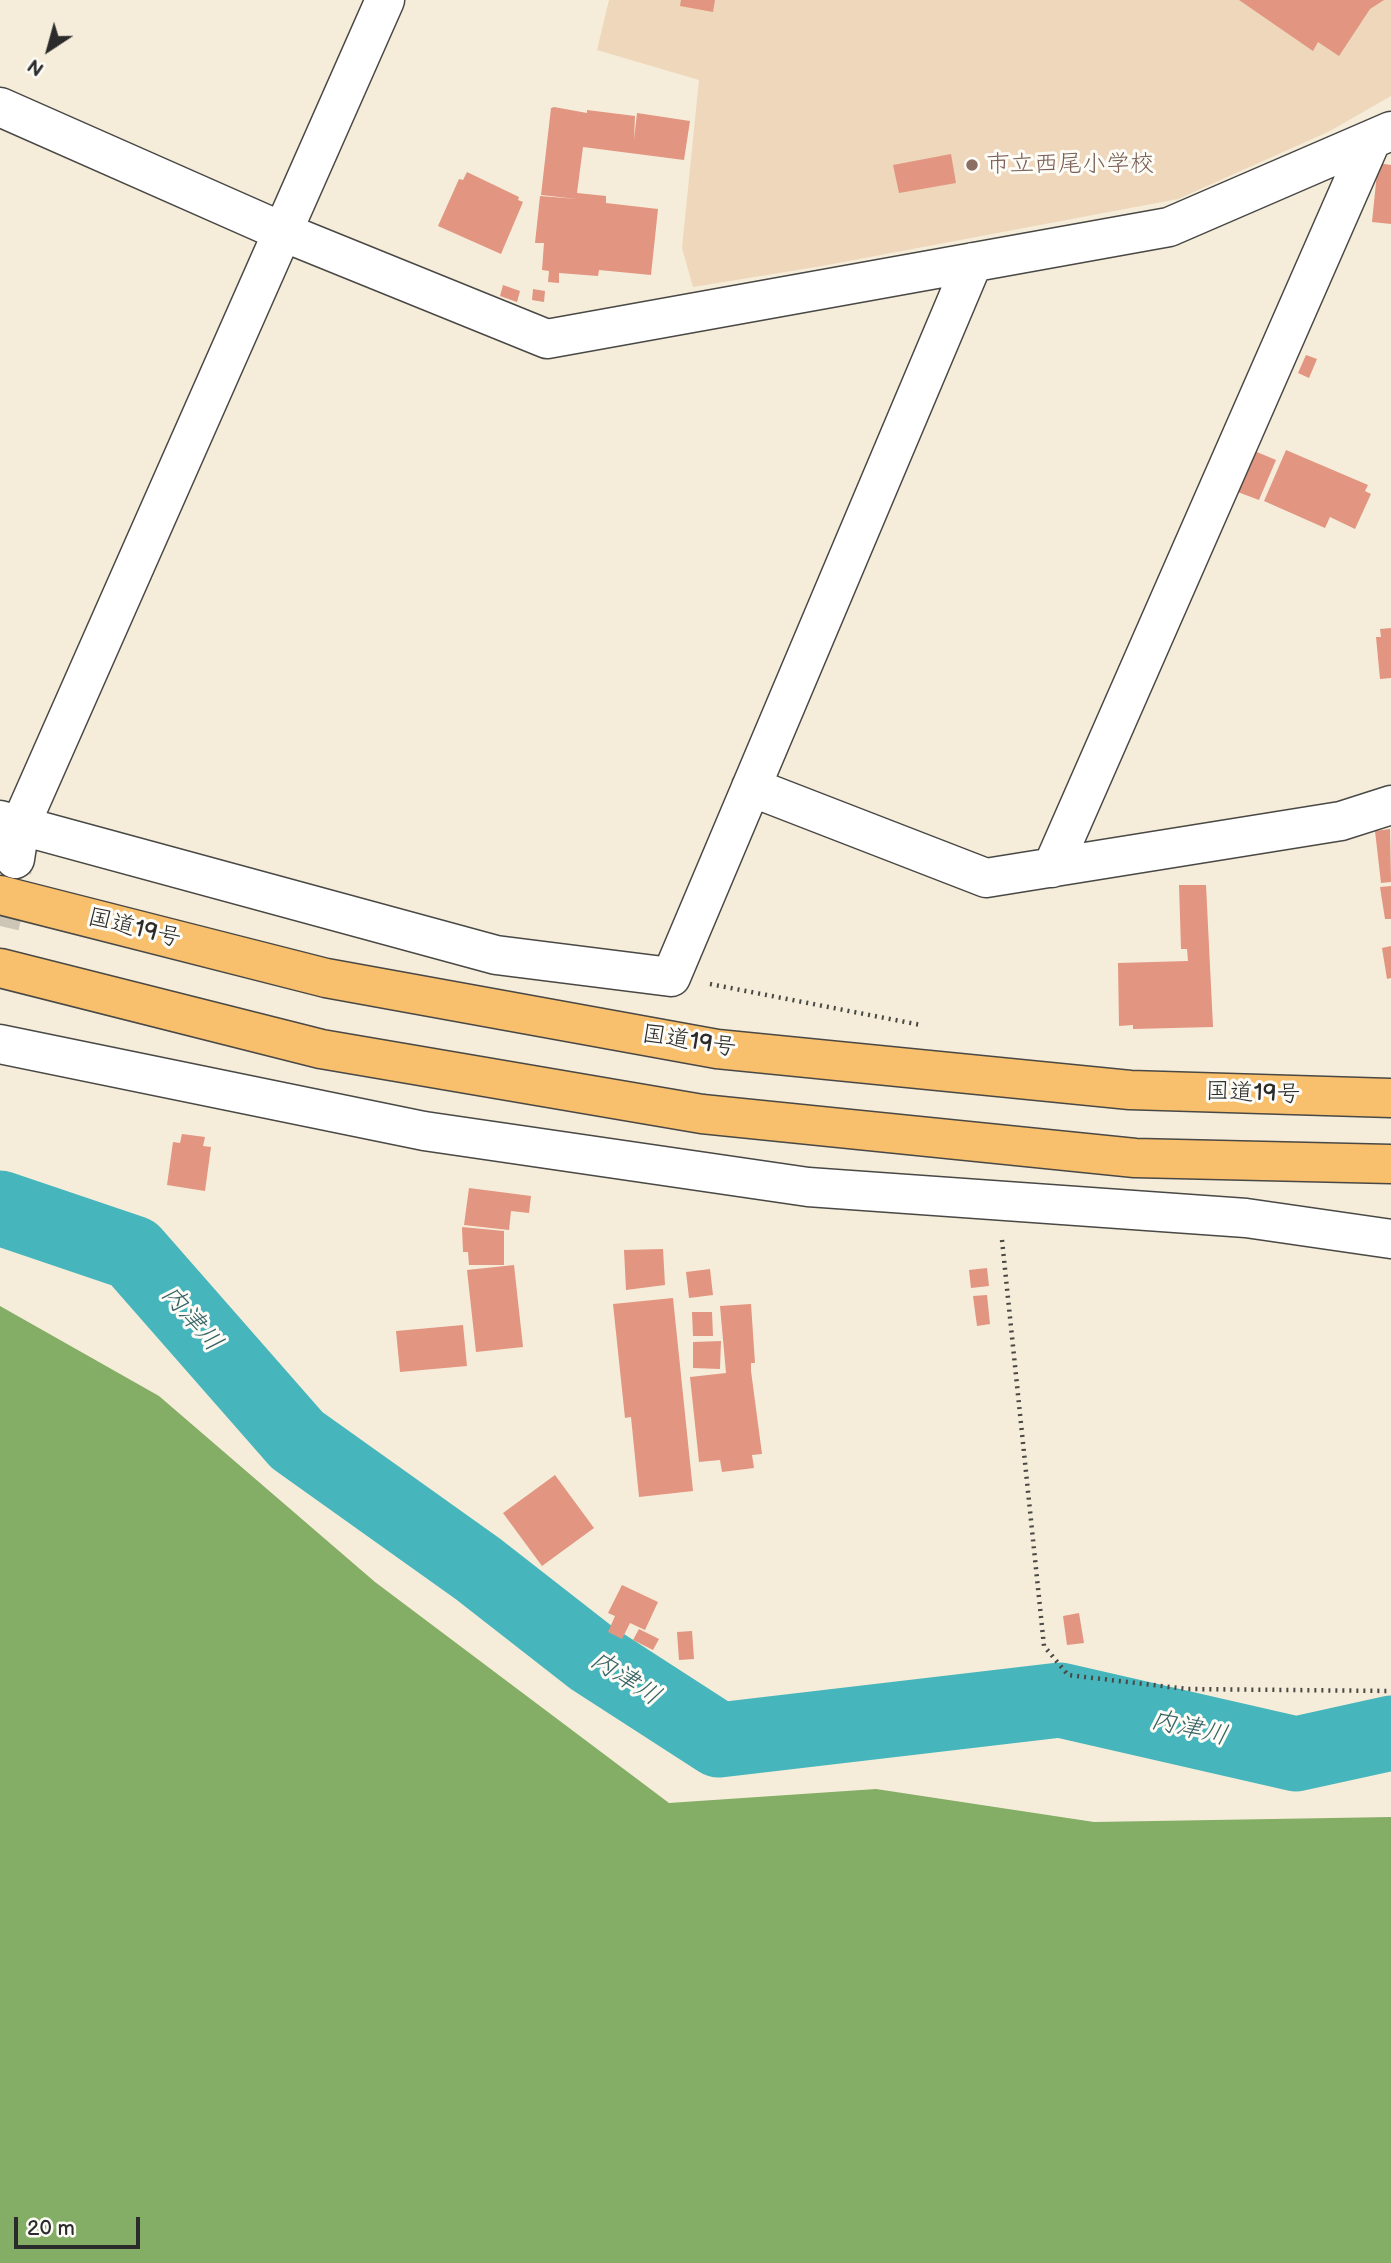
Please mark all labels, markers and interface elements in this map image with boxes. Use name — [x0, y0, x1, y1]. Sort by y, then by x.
north arrow — [14, 14, 84, 84]
text: N — [24, 53, 49, 80]
place label: 市立西尾小学校 — [986, 151, 1154, 179]
marker: 市立西尾小学校 — [964, 157, 980, 173]
street label: 国道19号 — [84, 904, 184, 954]
street label: 国道19号 — [640, 1020, 738, 1064]
street label: 国道19号 — [1205, 1078, 1301, 1110]
water label: 内津川 — [154, 1279, 228, 1359]
water label: 内津川 — [584, 1645, 666, 1713]
water label: 内津川 — [1147, 1705, 1231, 1753]
scale bar — [18, 2204, 144, 2248]
text: 20 m — [27, 2216, 75, 2241]

